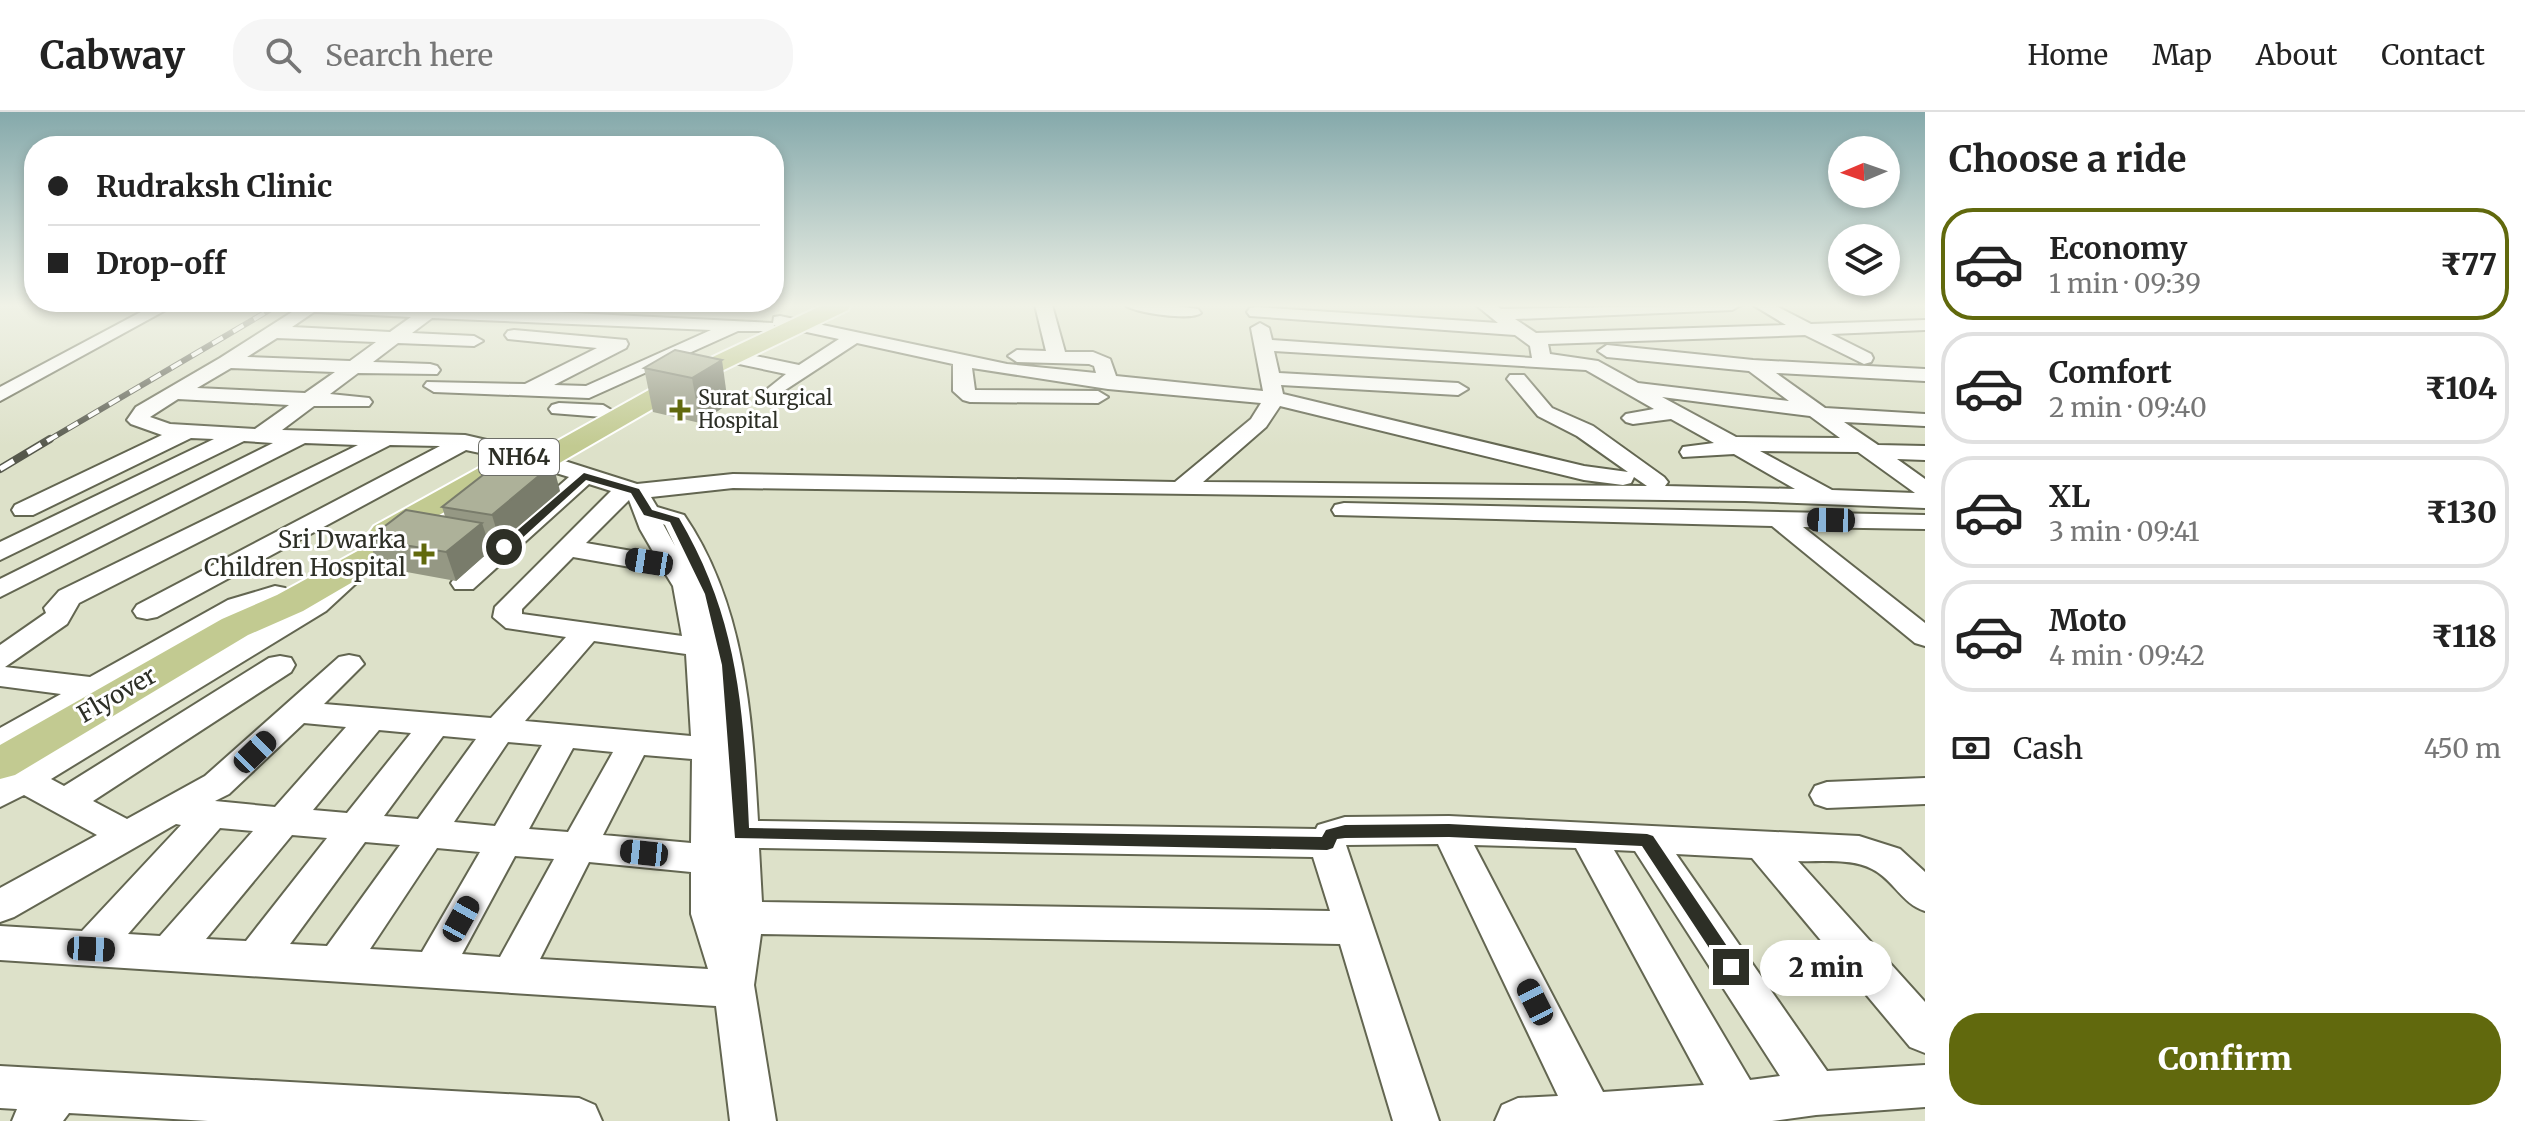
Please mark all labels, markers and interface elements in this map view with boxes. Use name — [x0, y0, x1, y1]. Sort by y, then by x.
search box — [233, 19, 793, 91]
text: Cabway — [40, 32, 185, 79]
icon: search — [261, 33, 305, 77]
text: Search here — [325, 36, 493, 74]
text: Home — [2027, 37, 2108, 73]
text: Map — [2152, 37, 2212, 73]
text: About — [2256, 37, 2337, 73]
text: Contact — [2381, 37, 2485, 73]
north arrow — [1828, 136, 1900, 208]
map controls — [1828, 136, 1900, 296]
text: Choose a ride — [1949, 137, 2186, 182]
text: Rudraksh Clinic — [96, 167, 332, 205]
button: layers — [1828, 224, 1900, 296]
icon: car — [1953, 228, 2025, 300]
text: Economy — [2049, 229, 2187, 267]
text: Drop-off — [96, 244, 226, 282]
text: ₹77 — [2440, 245, 2497, 283]
text: 1 min · 09:39 — [2049, 267, 2201, 300]
icon: car — [1953, 352, 2025, 424]
text: Comfort — [2049, 353, 2172, 391]
text: ₹104 — [2425, 369, 2497, 407]
place label: Surat Surgical Hospital — [698, 385, 832, 433]
text: 2 min · 09:40 — [2049, 391, 2207, 424]
marker: Surat Surgical Hospital — [669, 399, 691, 421]
road number: NH64 — [479, 439, 559, 475]
icon: car — [1953, 476, 2025, 548]
text: XL — [2049, 477, 2090, 515]
text: ₹130 — [2426, 493, 2497, 531]
car — [1807, 508, 1855, 532]
text: 3 min · 09:41 — [2049, 515, 2200, 548]
place label: Sri Dwarka Children Hospital — [204, 524, 406, 583]
route start — [486, 529, 522, 565]
marker: Sri Dwarka Children Hospital — [413, 543, 435, 565]
car — [623, 546, 675, 578]
icon: car — [1953, 600, 2025, 672]
text: Moto — [2049, 601, 2127, 639]
text: ₹118 — [2431, 617, 2497, 655]
text: 4 min · 09:42 — [2049, 639, 2205, 672]
street label: Flyover — [72, 660, 162, 730]
icon: cash — [1949, 726, 1993, 770]
car — [229, 727, 281, 777]
text: Cash — [2013, 729, 2083, 767]
text: 450 m — [2424, 732, 2501, 765]
car — [619, 839, 669, 867]
car — [439, 892, 483, 946]
car — [66, 936, 116, 962]
callout: 2 min — [1759, 939, 1891, 995]
route end — [1713, 949, 1749, 985]
text: 2 min — [1789, 951, 1863, 984]
car — [1513, 975, 1557, 1029]
button: Confirm — [1949, 1013, 2501, 1105]

